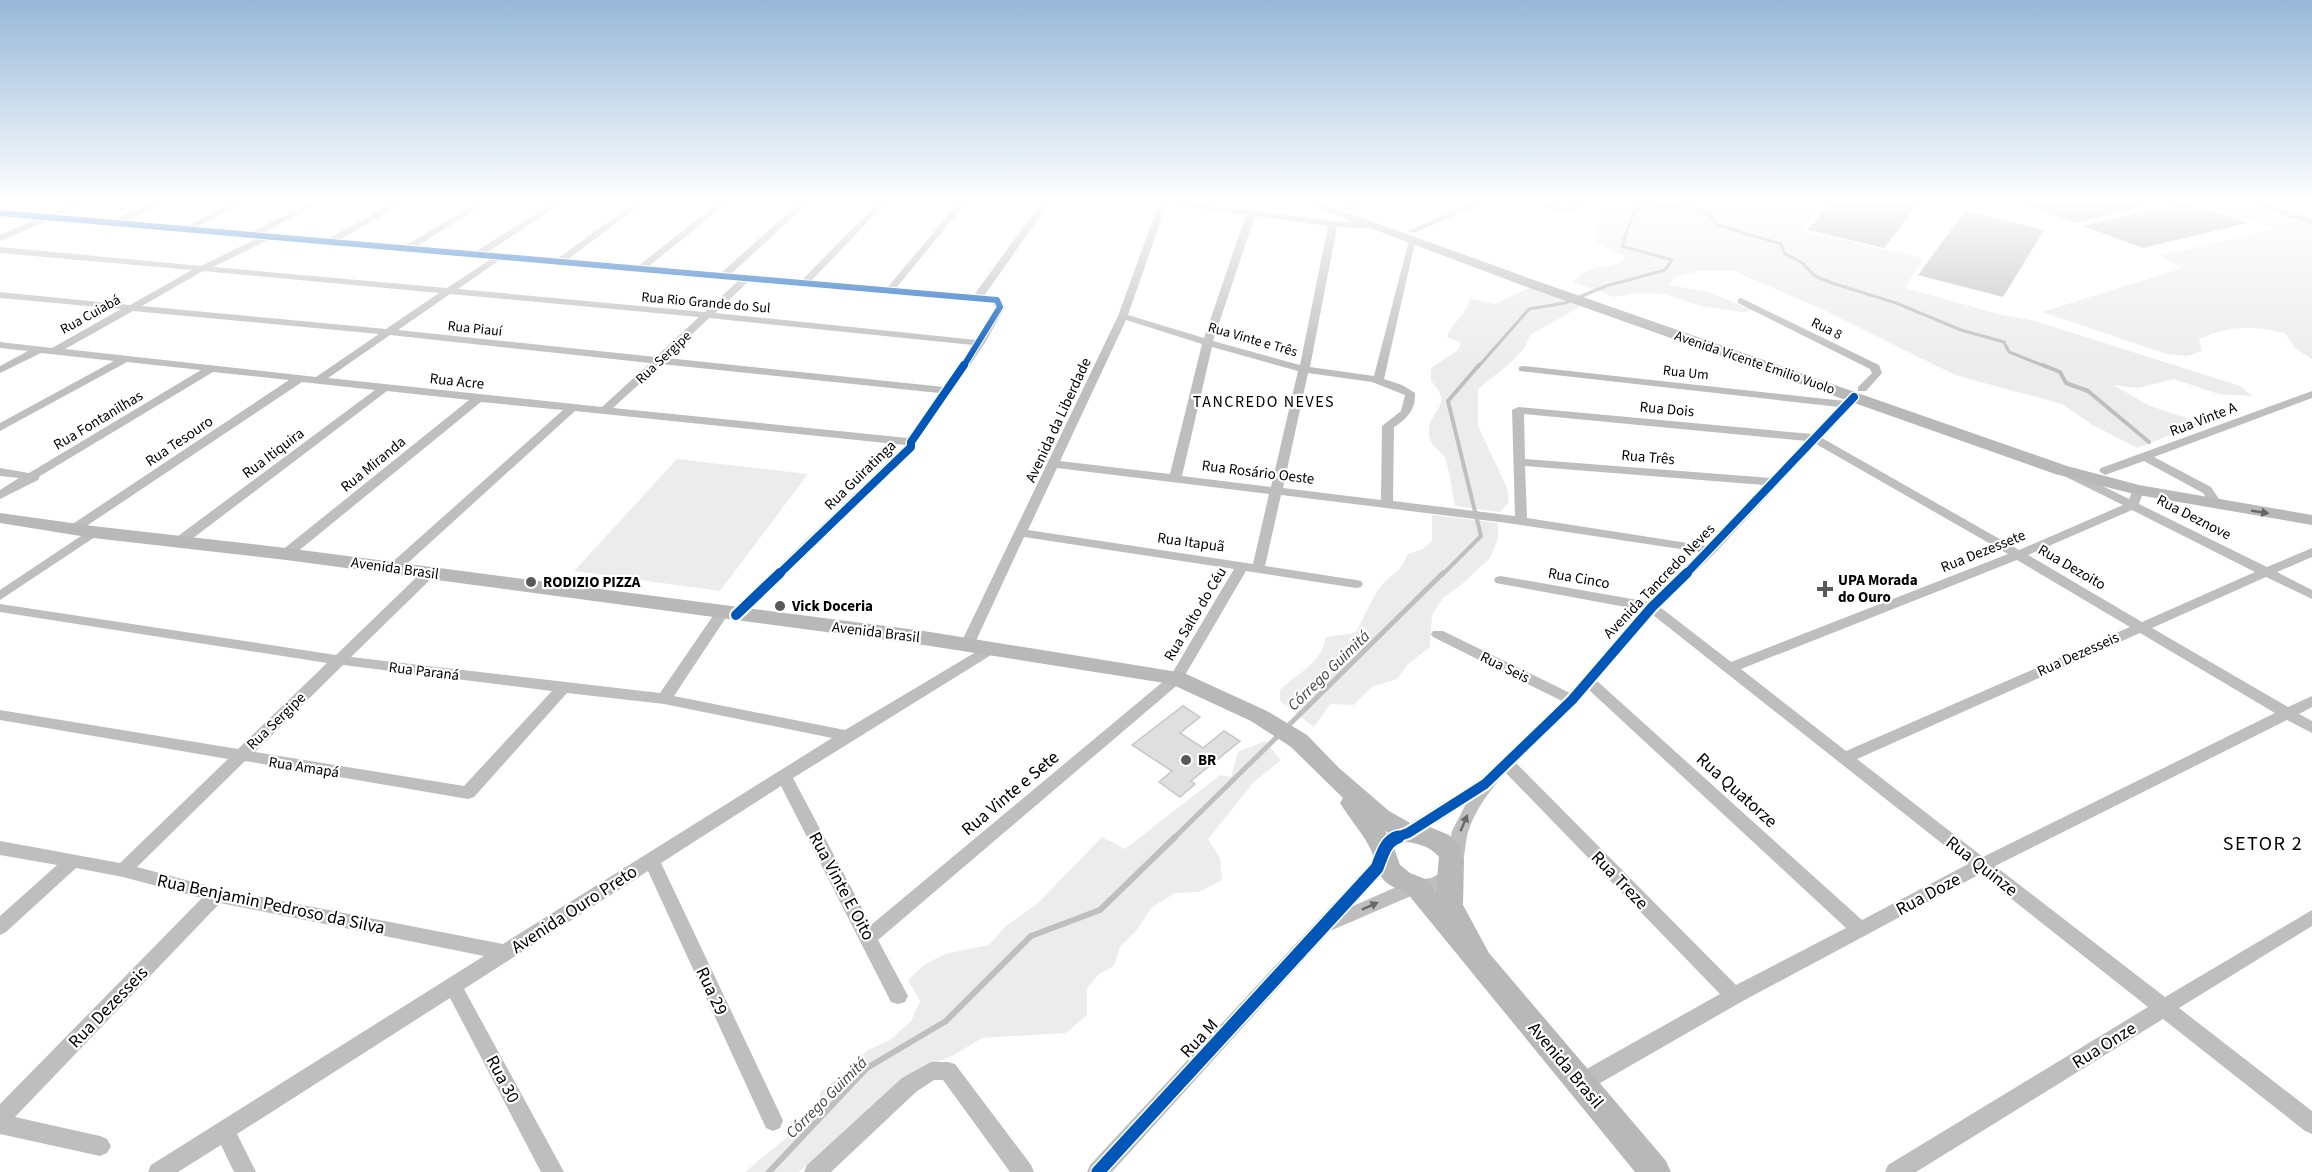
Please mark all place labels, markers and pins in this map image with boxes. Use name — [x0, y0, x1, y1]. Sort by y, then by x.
place label: UPA Morada do Ouro — [1838, 570, 1918, 608]
place label: RODIZIO PIZZA — [543, 572, 641, 593]
marker: RODIZIO PIZZA — [524, 575, 538, 589]
marker: UPA Morada do Ouro — [1816, 580, 1834, 598]
place label: Vick Doceria — [791, 596, 873, 617]
marker: Vick Doceria — [773, 599, 787, 613]
place label: BR — [1198, 750, 1216, 771]
marker: BR — [1179, 753, 1193, 767]

